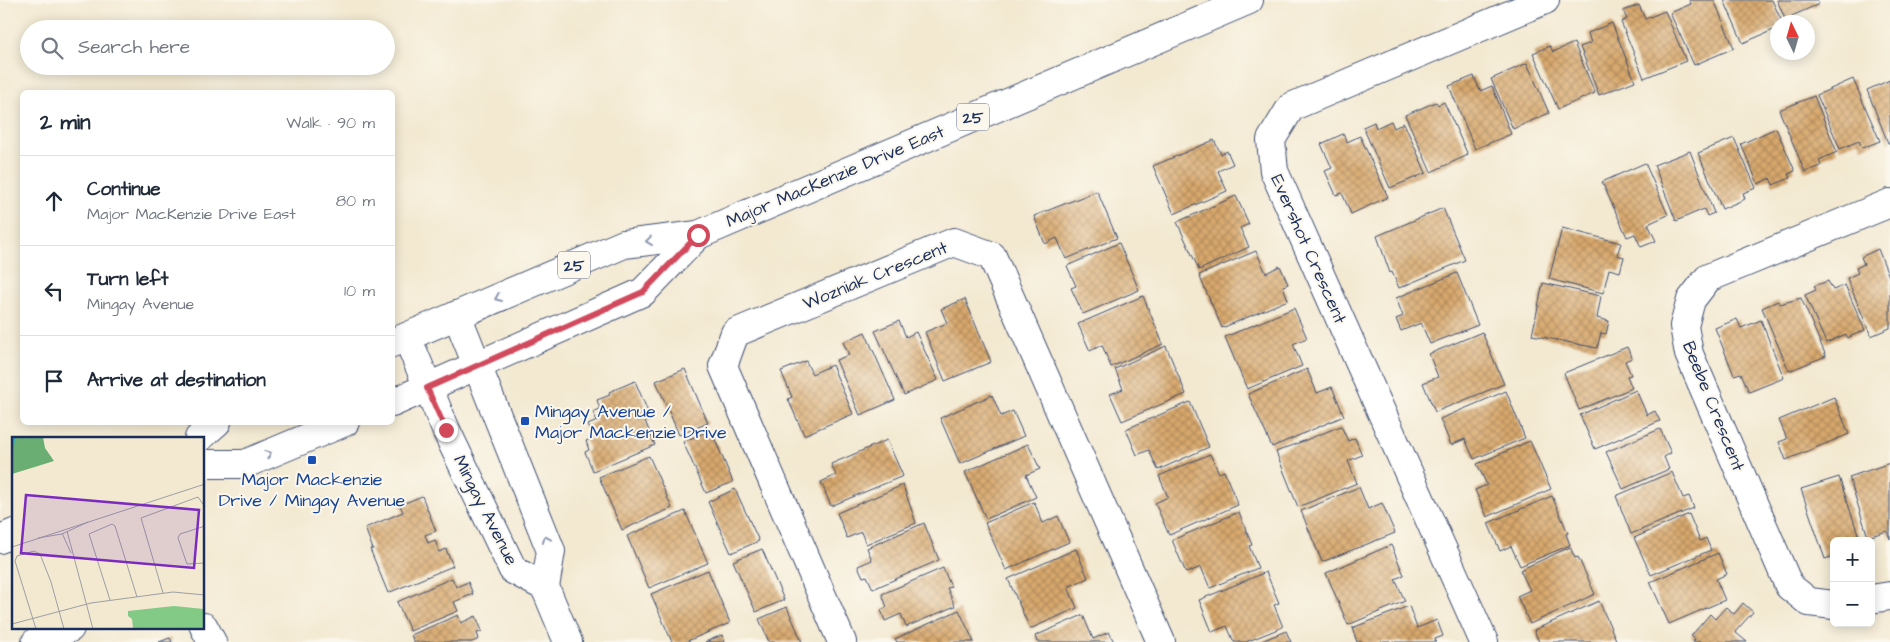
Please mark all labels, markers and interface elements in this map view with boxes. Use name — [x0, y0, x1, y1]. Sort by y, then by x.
north arrow — [1770, 15, 1815, 60]
search box — [20, 20, 395, 75]
icon: search — [38, 34, 66, 62]
text: Search here — [78, 34, 190, 61]
road number: 25 — [957, 104, 989, 130]
text: 2 min — [40, 108, 90, 137]
text: Walk · 90 m — [286, 112, 375, 134]
street label: Major MacKenzie Drive East — [722, 119, 949, 234]
street label: Evershot Crescent — [1264, 171, 1353, 329]
text: Continue — [87, 176, 161, 203]
icon: ahead — [40, 187, 68, 215]
text: 80 m — [336, 190, 375, 212]
text: Major MacKenzie Drive East — [87, 203, 296, 225]
route start — [687, 224, 710, 247]
one-way arrow — [645, 235, 653, 246]
street label: Wozniak Crescent — [799, 235, 952, 316]
road number: 25 — [558, 252, 590, 278]
text: Turn left — [87, 266, 168, 293]
icon: left — [40, 277, 68, 305]
text: 10 m — [344, 280, 375, 302]
one-way arrow — [494, 291, 503, 302]
text: Mingay Avenue — [87, 293, 194, 315]
street label: Beebe Crescent — [1676, 337, 1751, 476]
icon: arrive — [40, 367, 68, 395]
text: Arrive at destination — [87, 367, 266, 394]
place label: Mingay Avenue / Major Mackenzie Drive — [535, 399, 727, 445]
marker: Mingay Avenue / Major Mackenzie Drive — [519, 415, 531, 427]
route end — [435, 419, 458, 442]
inset map — [12, 437, 205, 630]
one-way arrow — [263, 450, 272, 461]
street label: Mingay Avenue — [446, 451, 524, 570]
marker: Major Mackenzie Drive / Mingay Avenue — [306, 454, 318, 466]
place label: Major Mackenzie Drive / Mingay Avenue — [219, 467, 406, 514]
one-way arrow — [542, 535, 552, 544]
map controls — [1830, 537, 1875, 627]
button: + — [1830, 537, 1875, 582]
button: − — [1830, 582, 1875, 627]

